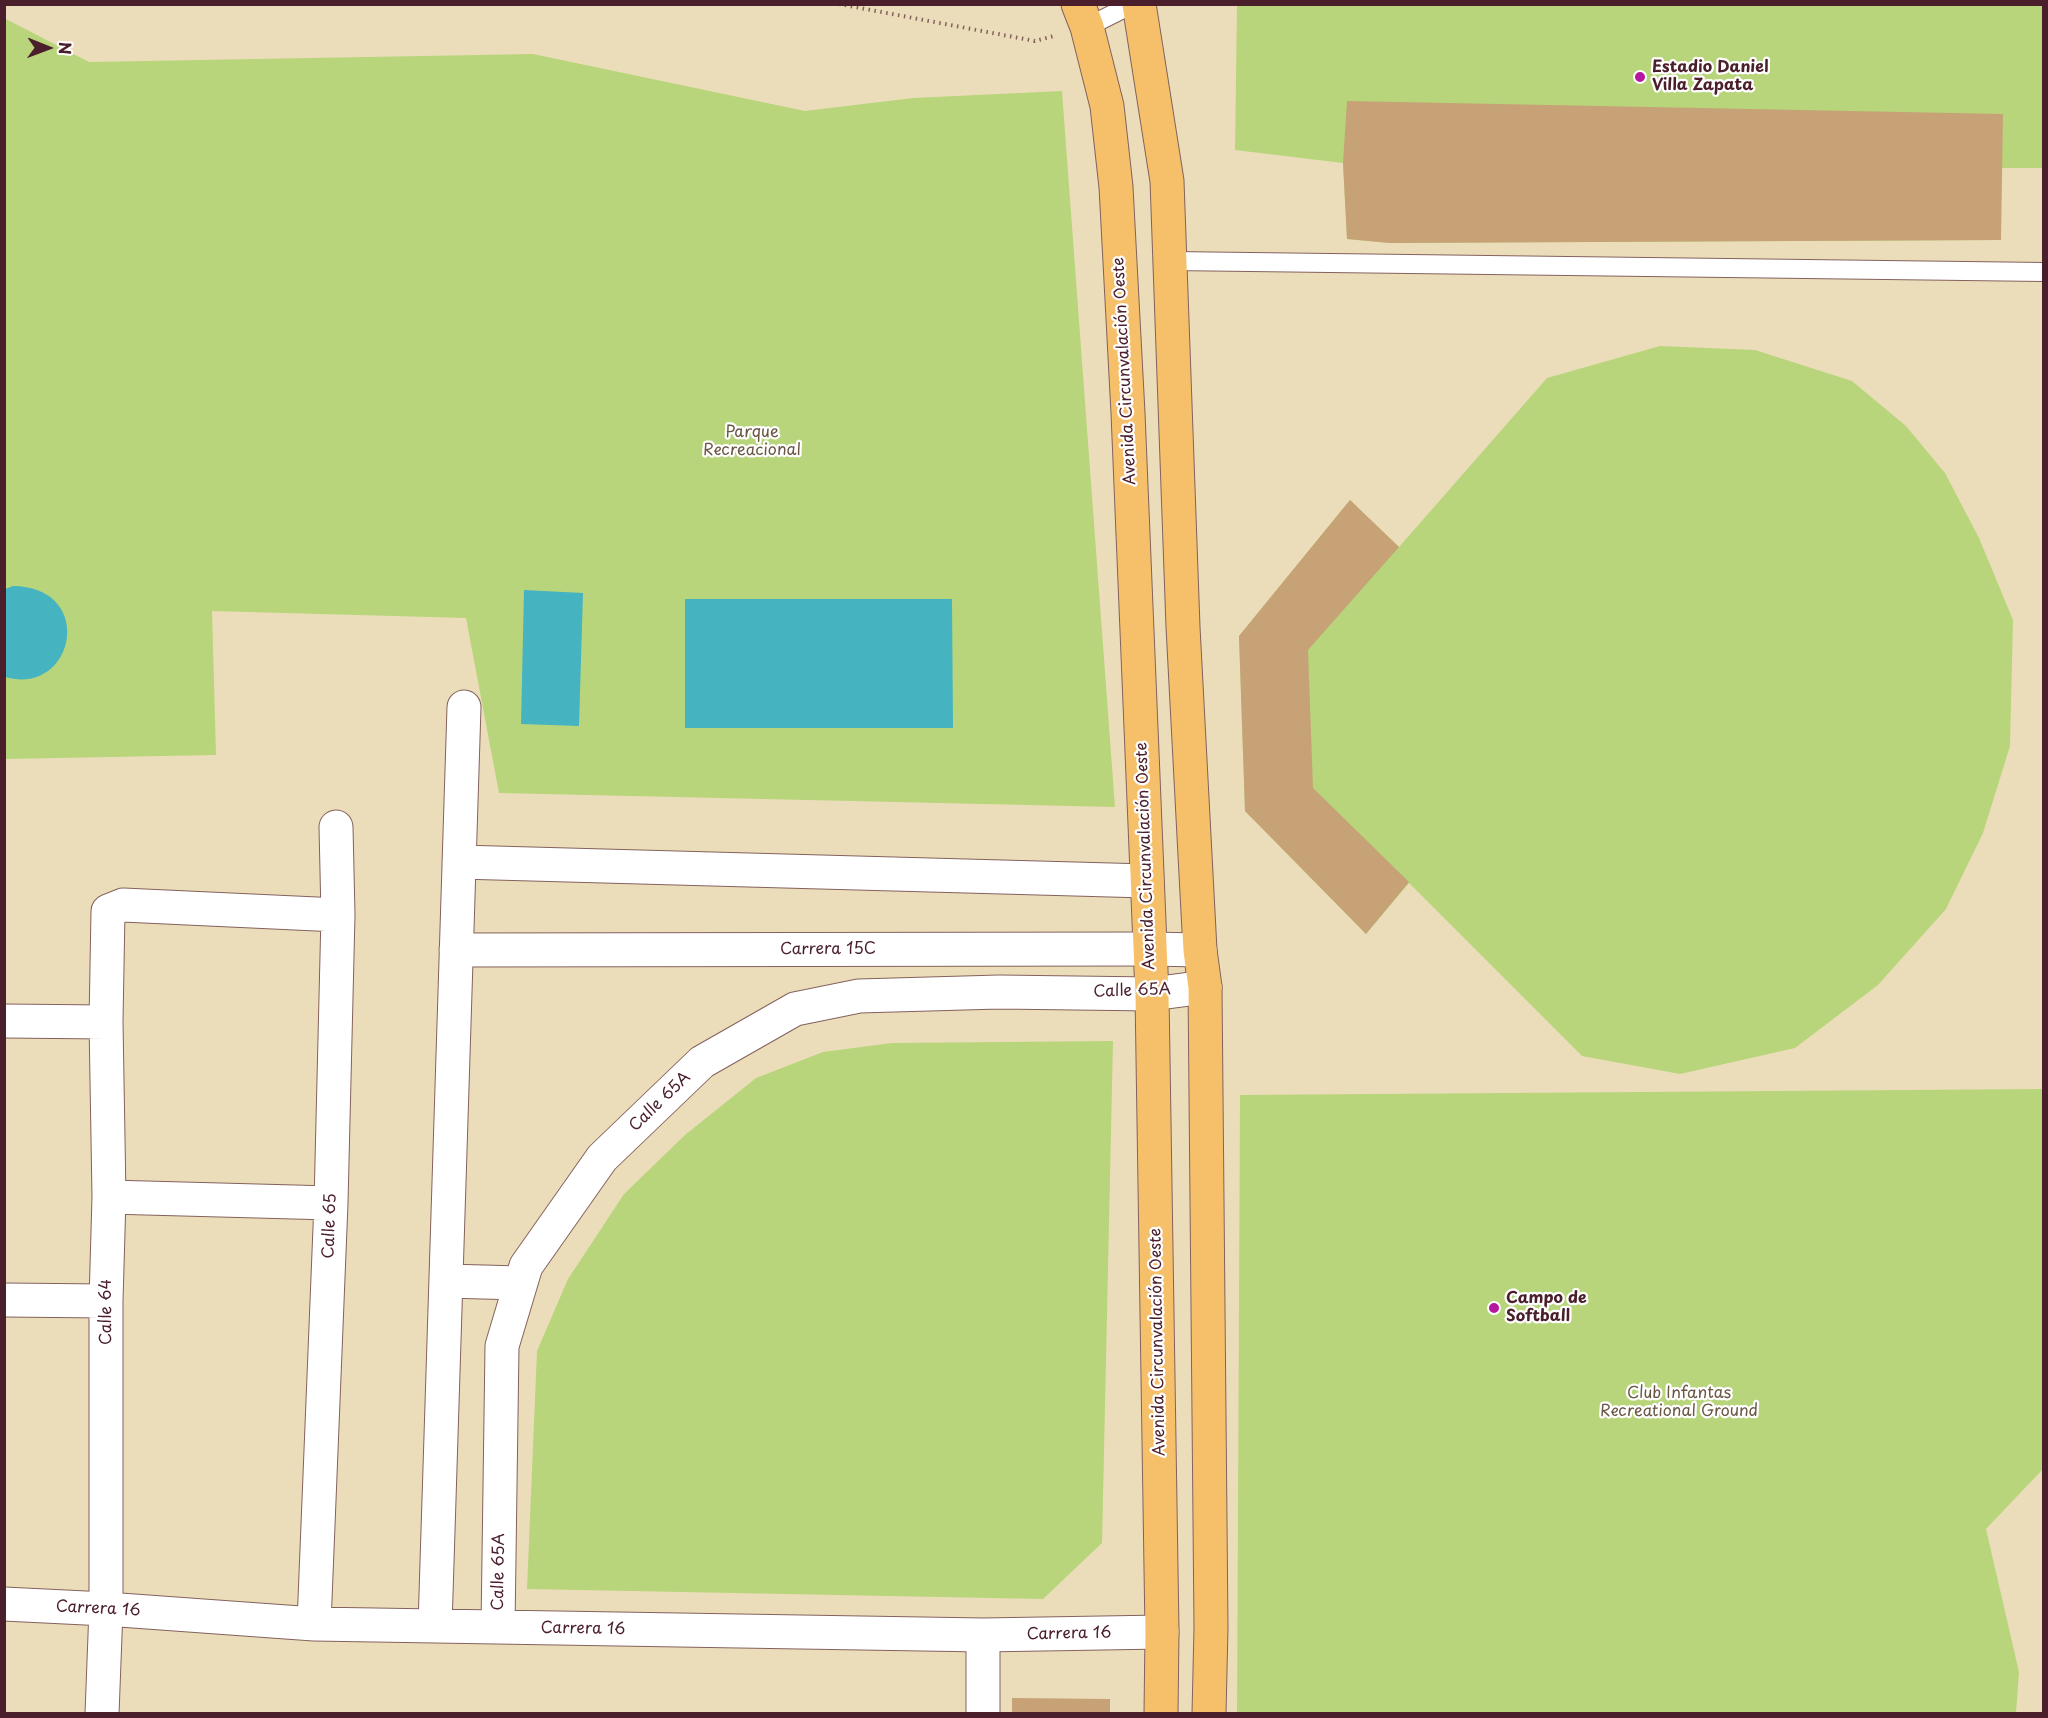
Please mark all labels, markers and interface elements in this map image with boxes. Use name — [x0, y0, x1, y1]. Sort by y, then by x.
north arrow — [18, 18, 78, 78]
text: N — [54, 42, 78, 55]
place label: Estadio Daniel Villa Zapata — [1652, 58, 1768, 96]
marker: Estadio Daniel Villa Zapata — [1633, 70, 1647, 84]
street label: Avenida Circunvalación Oeste — [1109, 257, 1141, 485]
park label: Parque Recreacional — [703, 423, 801, 461]
street label: Avenida Circunvalación Oeste — [1132, 742, 1160, 970]
street label: Carrera 15C — [780, 940, 876, 960]
street label: Calle 65A — [1093, 980, 1171, 1002]
street label: Calle 65A — [625, 1068, 695, 1136]
street label: Calle 65 — [319, 1193, 341, 1259]
street label: Avenida Circunvalación Oeste — [1146, 1228, 1170, 1456]
street label: Calle 64 — [97, 1279, 117, 1345]
place label: Campo de Softball — [1506, 1289, 1587, 1327]
marker: Campo de Softball — [1487, 1301, 1501, 1315]
park label: Club Infantas Recreational Ground — [1600, 1384, 1758, 1422]
street label: Calle 65A — [489, 1533, 509, 1611]
street label: Carrera 16 — [55, 1597, 141, 1621]
street label: Carrera 16 — [540, 1619, 626, 1639]
street label: Carrera 16 — [1026, 1624, 1112, 1644]

